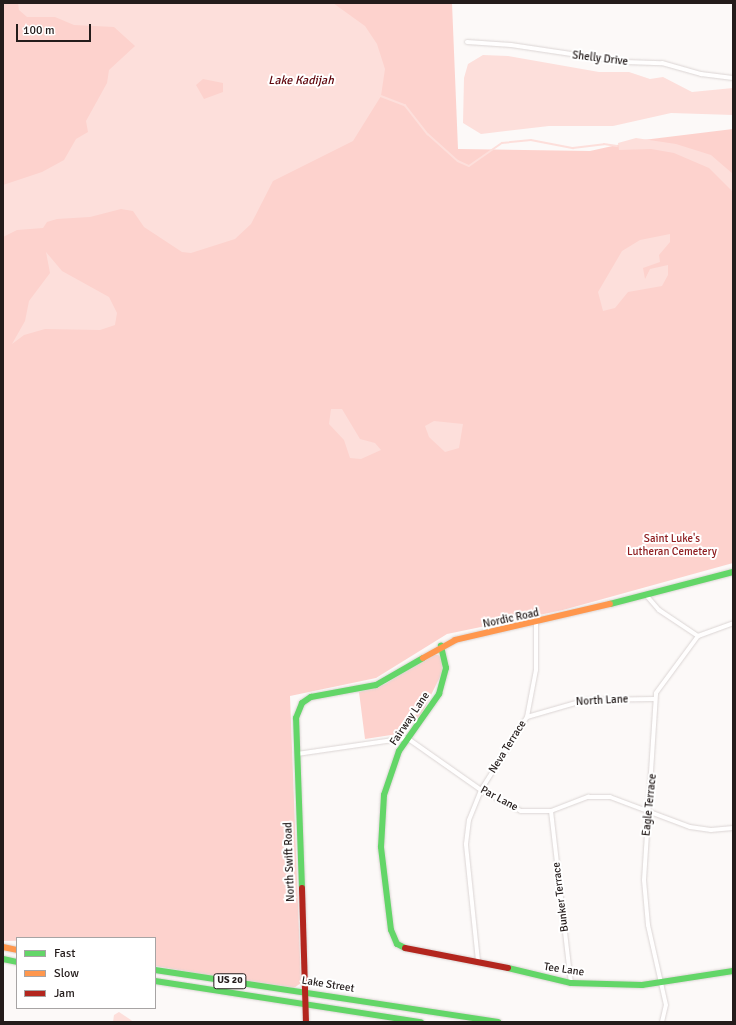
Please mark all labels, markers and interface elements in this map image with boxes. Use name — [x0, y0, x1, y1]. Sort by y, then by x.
scale bar — [18, 16, 93, 42]
text: 100 m — [23, 23, 55, 38]
street label: Shelly Drive — [571, 49, 629, 69]
water label: Lake Kadijah — [268, 74, 334, 88]
park label: Saint Luke's Lutheran Cemetery — [627, 533, 717, 559]
street label: Nordic Road — [482, 607, 540, 631]
street label: Fairway Lane — [387, 690, 433, 748]
street label: North Lane — [575, 693, 629, 709]
street label: Neva Terrace — [487, 718, 529, 776]
street label: Eagle Terrace — [640, 773, 660, 837]
street label: Par Lane — [478, 784, 520, 814]
street label: North Swift Road — [282, 822, 298, 902]
street label: Bunker Terrace — [550, 861, 572, 933]
legend — [16, 937, 156, 1009]
text: Fast — [54, 946, 75, 961]
street label: Tee Lane — [543, 961, 585, 979]
text: Slow — [54, 966, 79, 981]
road number: US 20 — [213, 973, 247, 989]
street label: Lake Street — [301, 974, 355, 996]
text: Jam — [54, 986, 75, 1001]

